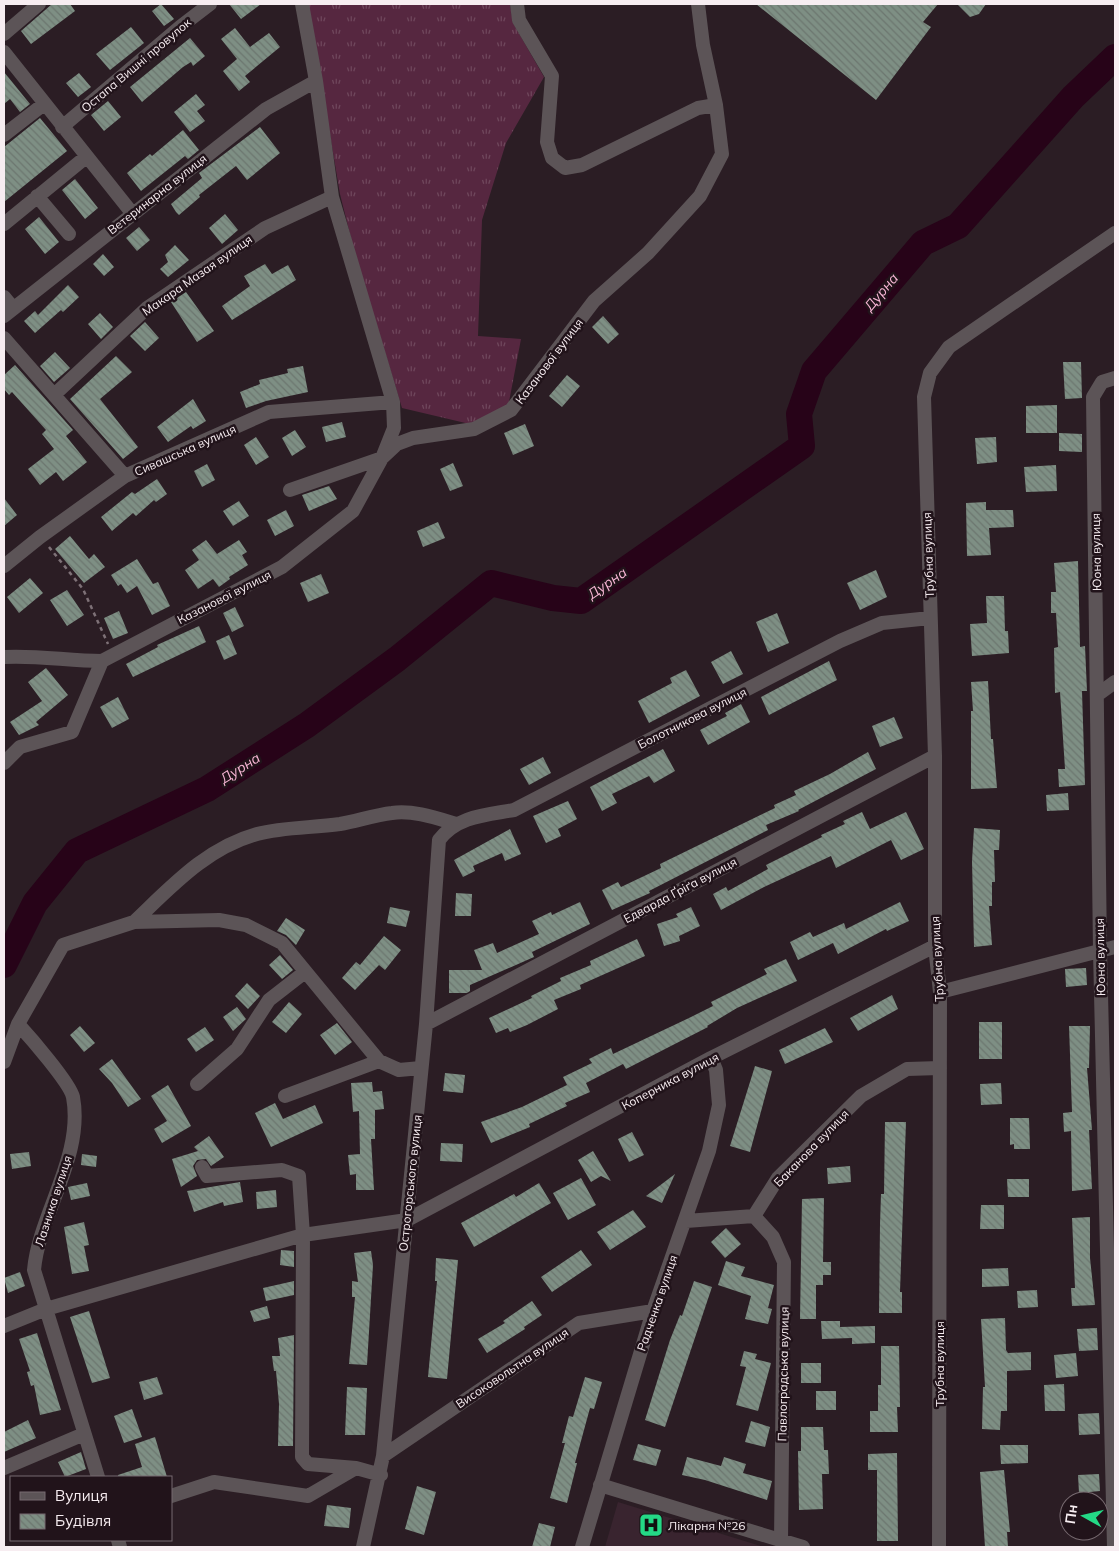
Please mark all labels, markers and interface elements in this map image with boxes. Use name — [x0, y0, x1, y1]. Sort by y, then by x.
street label: Остапа Вишні провулок — [78, 14, 194, 115]
street label: Ветеринарна вулиця — [104, 151, 210, 237]
street label: Макара Мазая вулиця — [139, 231, 255, 319]
water label: Дурна — [859, 269, 902, 315]
street label: Казанової вулиця — [512, 315, 586, 407]
street label: Сивашська вулиця — [132, 421, 238, 479]
street label: Трубна вулиця — [919, 512, 937, 598]
street label: Юона вулиця — [1088, 513, 1104, 591]
water label: Дурна — [583, 563, 631, 604]
street label: Казанової вулиця — [174, 567, 274, 627]
street label: Болотникова вулиця — [635, 684, 749, 752]
water label: Дурна — [216, 748, 264, 788]
street label: Едварда Ґріґа вулиця — [621, 854, 739, 926]
street label: Трубна вулиця — [927, 916, 947, 1002]
street label: Юона вулиця — [1092, 918, 1108, 996]
street label: Коперника вулиця — [619, 1049, 721, 1113]
street label: Баканова вулиця — [770, 1106, 852, 1190]
street label: Острогорського вулиця — [395, 1114, 425, 1252]
street label: Лазника вулиця — [31, 1154, 75, 1248]
street label: Радченка вулиця — [634, 1253, 680, 1353]
street label: Павлоградська вулиця — [774, 1306, 792, 1442]
street label: Трубна вулиця — [932, 1321, 947, 1407]
street label: Високовольтна вулиця — [453, 1325, 571, 1411]
legend — [10, 1476, 172, 1541]
text: Вулиця — [55, 1486, 108, 1505]
north arrow — [1059, 1491, 1109, 1541]
text: Пн — [1061, 1503, 1081, 1525]
text: Будівля — [55, 1511, 111, 1530]
hospital icon: Лікарня №26 — [638, 1512, 664, 1538]
place label: Лікарня №26 — [668, 1518, 746, 1533]

